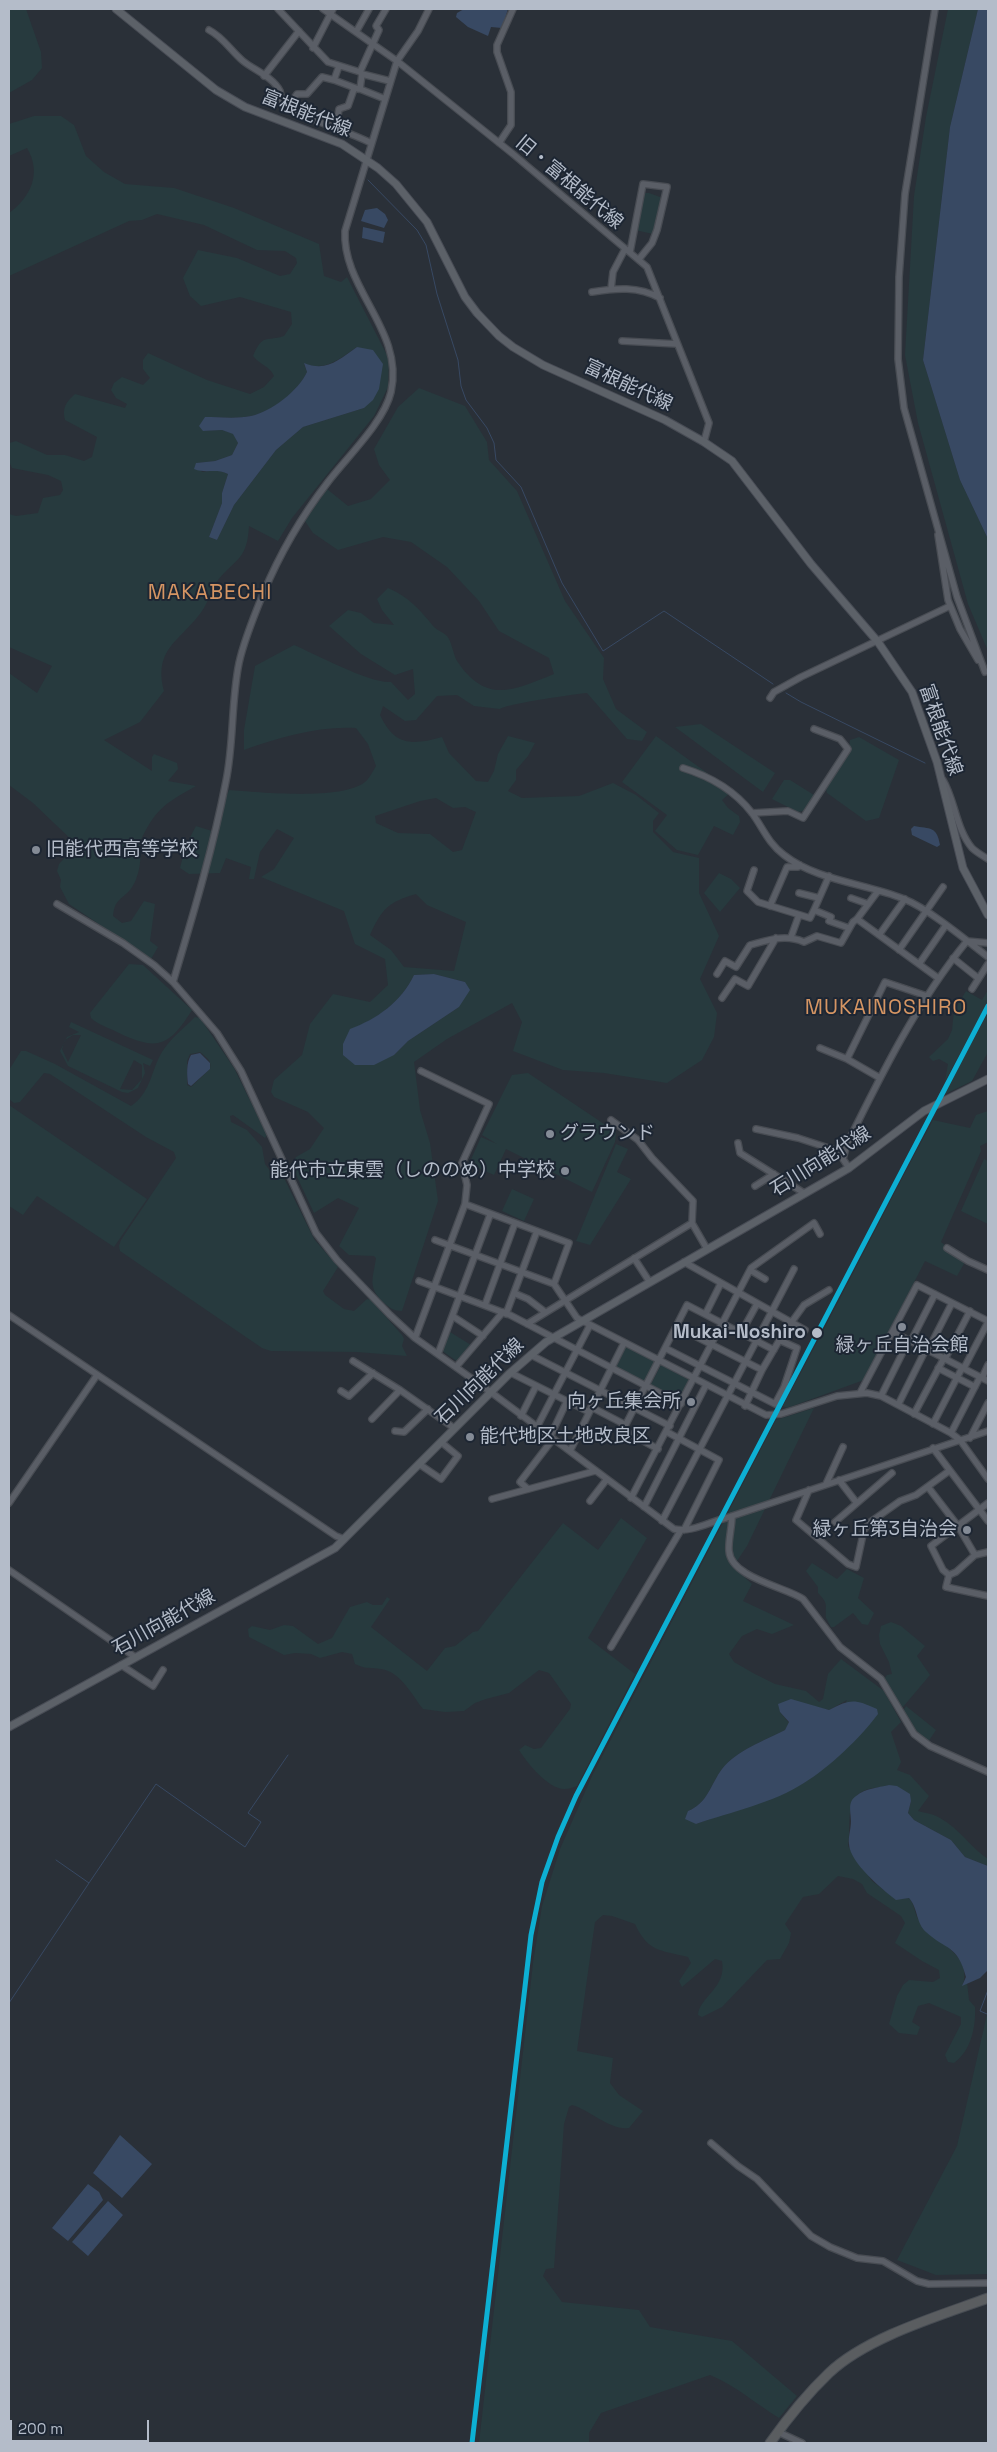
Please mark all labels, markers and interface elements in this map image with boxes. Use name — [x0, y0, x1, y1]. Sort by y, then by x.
street label: 富根能代線 — [258, 86, 354, 142]
street label: 旧・富根能代線 — [511, 132, 627, 234]
street label: 富根能代線 — [580, 356, 676, 416]
district label: MAKABECHI — [147, 580, 273, 606]
street label: 富根能代線 — [914, 681, 966, 779]
place label: 旧能代西高等学校 — [46, 839, 198, 861]
marker: 旧能代西高等学校 — [30, 844, 42, 856]
district label: MUKAINOSHIRO — [803, 995, 969, 1021]
street label: 石川向能代線 — [767, 1122, 875, 1202]
place label: グラウンド — [560, 1123, 655, 1145]
marker: グラウンド — [544, 1128, 556, 1140]
place label: 能代市立東雲（しののめ）中学校 — [270, 1160, 555, 1182]
marker: 能代市立東雲（しののめ）中学校 — [559, 1165, 571, 1177]
marker: 緑ヶ丘自治会館 — [896, 1321, 908, 1333]
place label: Mukai-Noshiro — [673, 1322, 806, 1344]
marker: Mukai-Noshiro — [810, 1326, 824, 1340]
street label: 石川向能代線 — [431, 1334, 529, 1430]
place label: 緑ヶ丘自治会館 — [836, 1335, 968, 1357]
place label: 向ヶ丘集会所 — [567, 1391, 681, 1413]
marker: 向ヶ丘集会所 — [685, 1396, 697, 1408]
place label: 能代地区土地改良区 — [480, 1426, 651, 1448]
marker: 能代地区土地改良区 — [464, 1431, 476, 1443]
place label: 緑ヶ丘第3自治会 — [813, 1519, 957, 1541]
marker: 緑ヶ丘第3自治会 — [961, 1524, 973, 1536]
street label: 石川向能代線 — [109, 1585, 219, 1661]
scale bar — [12, 2410, 151, 2442]
text: 200 m — [18, 2419, 63, 2438]

